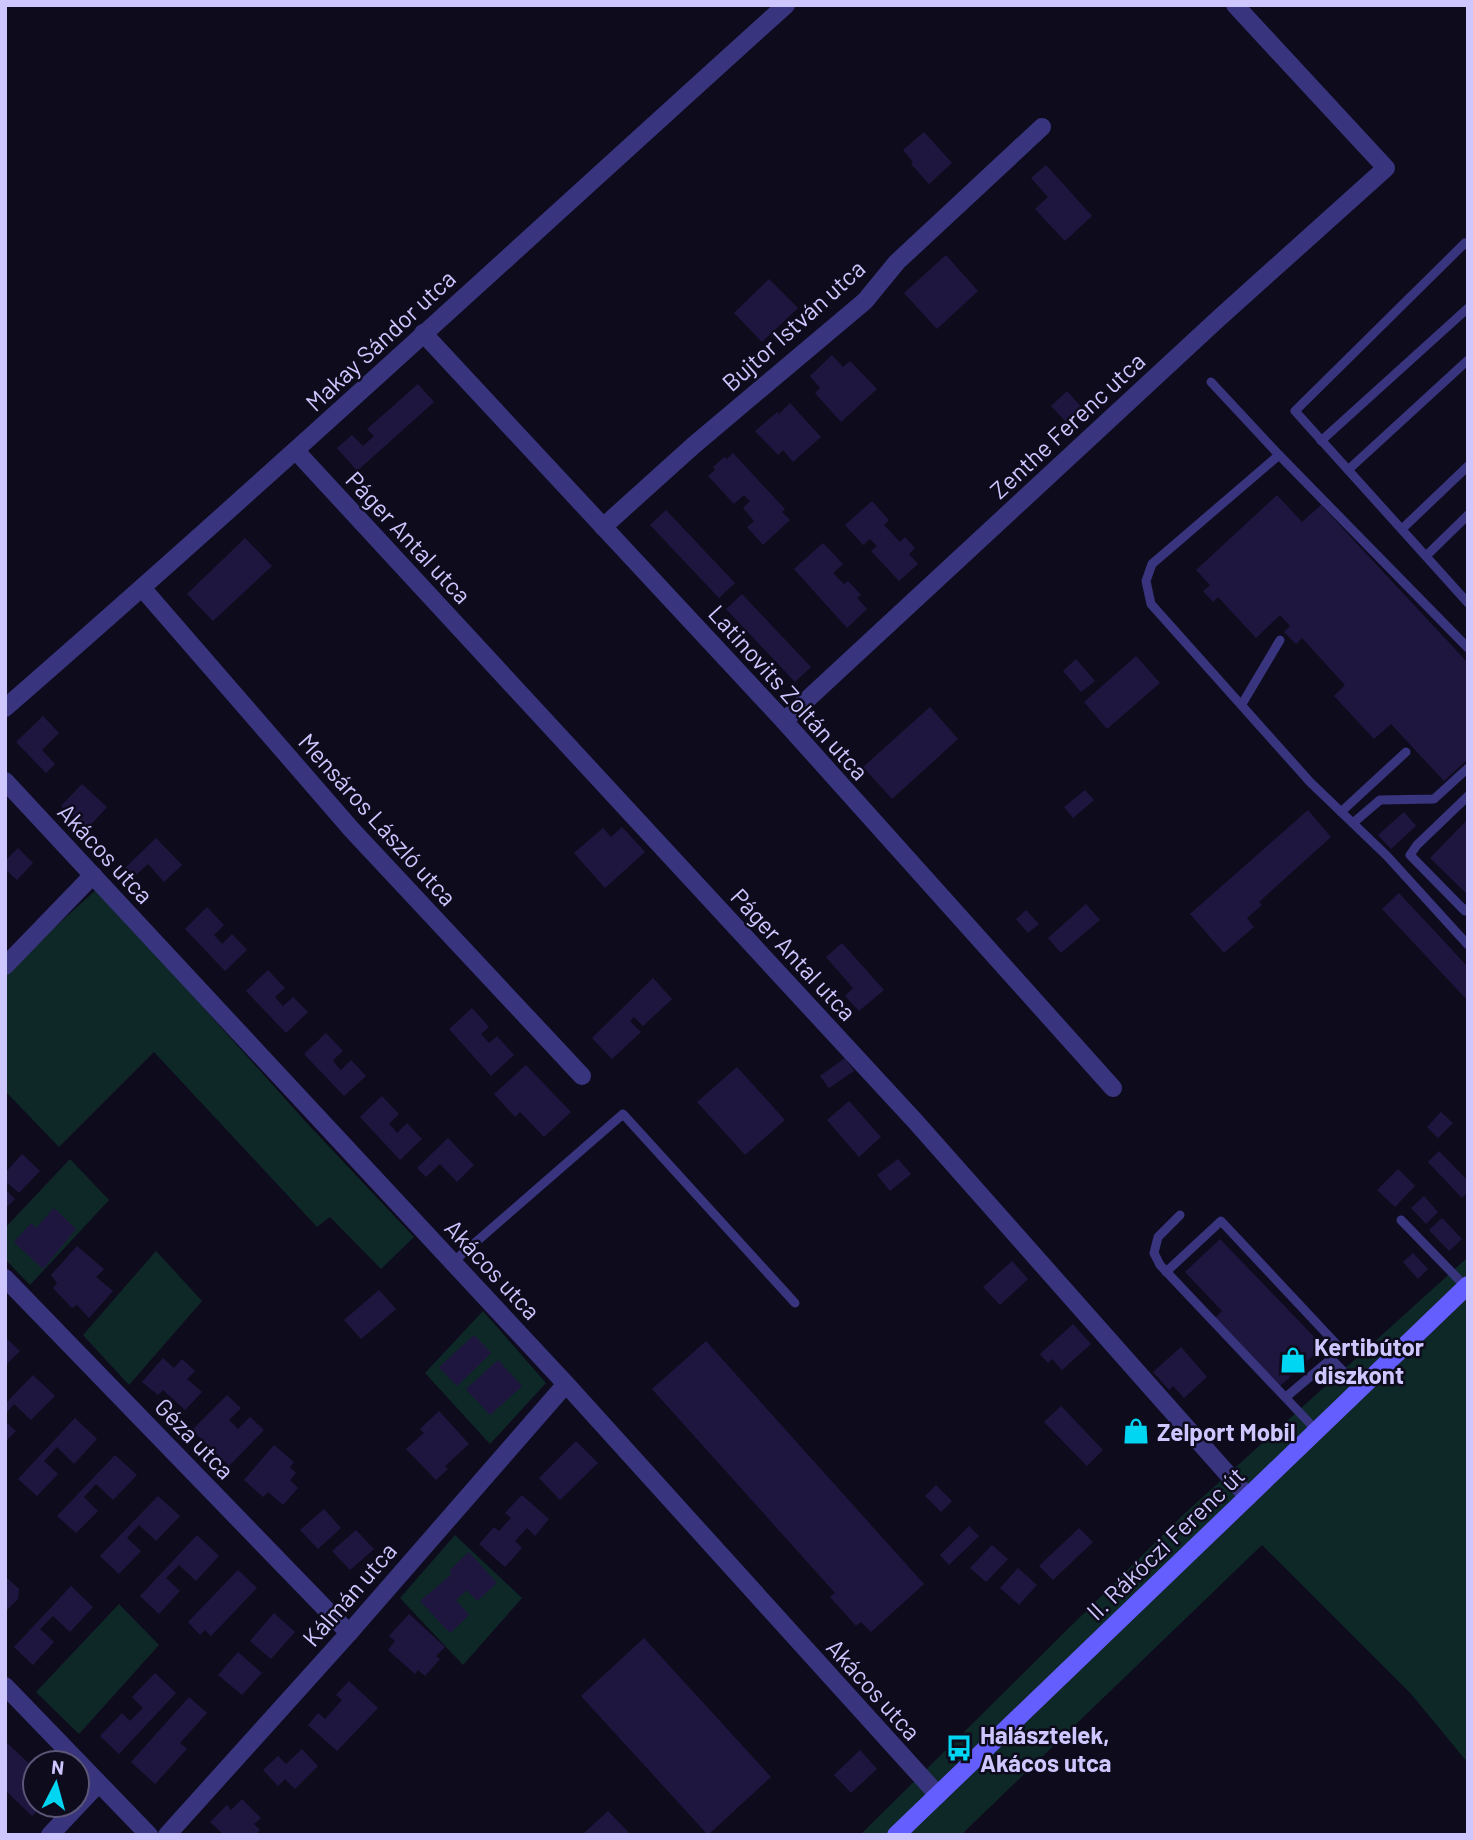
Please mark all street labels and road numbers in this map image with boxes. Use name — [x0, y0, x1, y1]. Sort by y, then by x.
street label: Bujtor István utca — [716, 253, 870, 397]
street label: Makay Sándor utca — [299, 263, 461, 417]
street label: Zenthe Ferenc utca — [984, 346, 1150, 504]
street label: Páger Antal utca — [340, 465, 478, 609]
street label: Latinovits Zoltán utca — [703, 599, 875, 785]
street label: Mensáros László utca — [293, 727, 463, 911]
street label: Akácos utca — [52, 797, 160, 909]
street label: Páger Antal utca — [725, 882, 863, 1026]
street label: Akácos utca — [439, 1213, 547, 1325]
street label: Géza utca — [149, 1392, 241, 1484]
street label: II. Rákóczi Ferenc út — [1080, 1460, 1250, 1626]
street label: Kálmán utca — [296, 1536, 402, 1652]
street label: Akácos utca — [821, 1632, 927, 1746]

